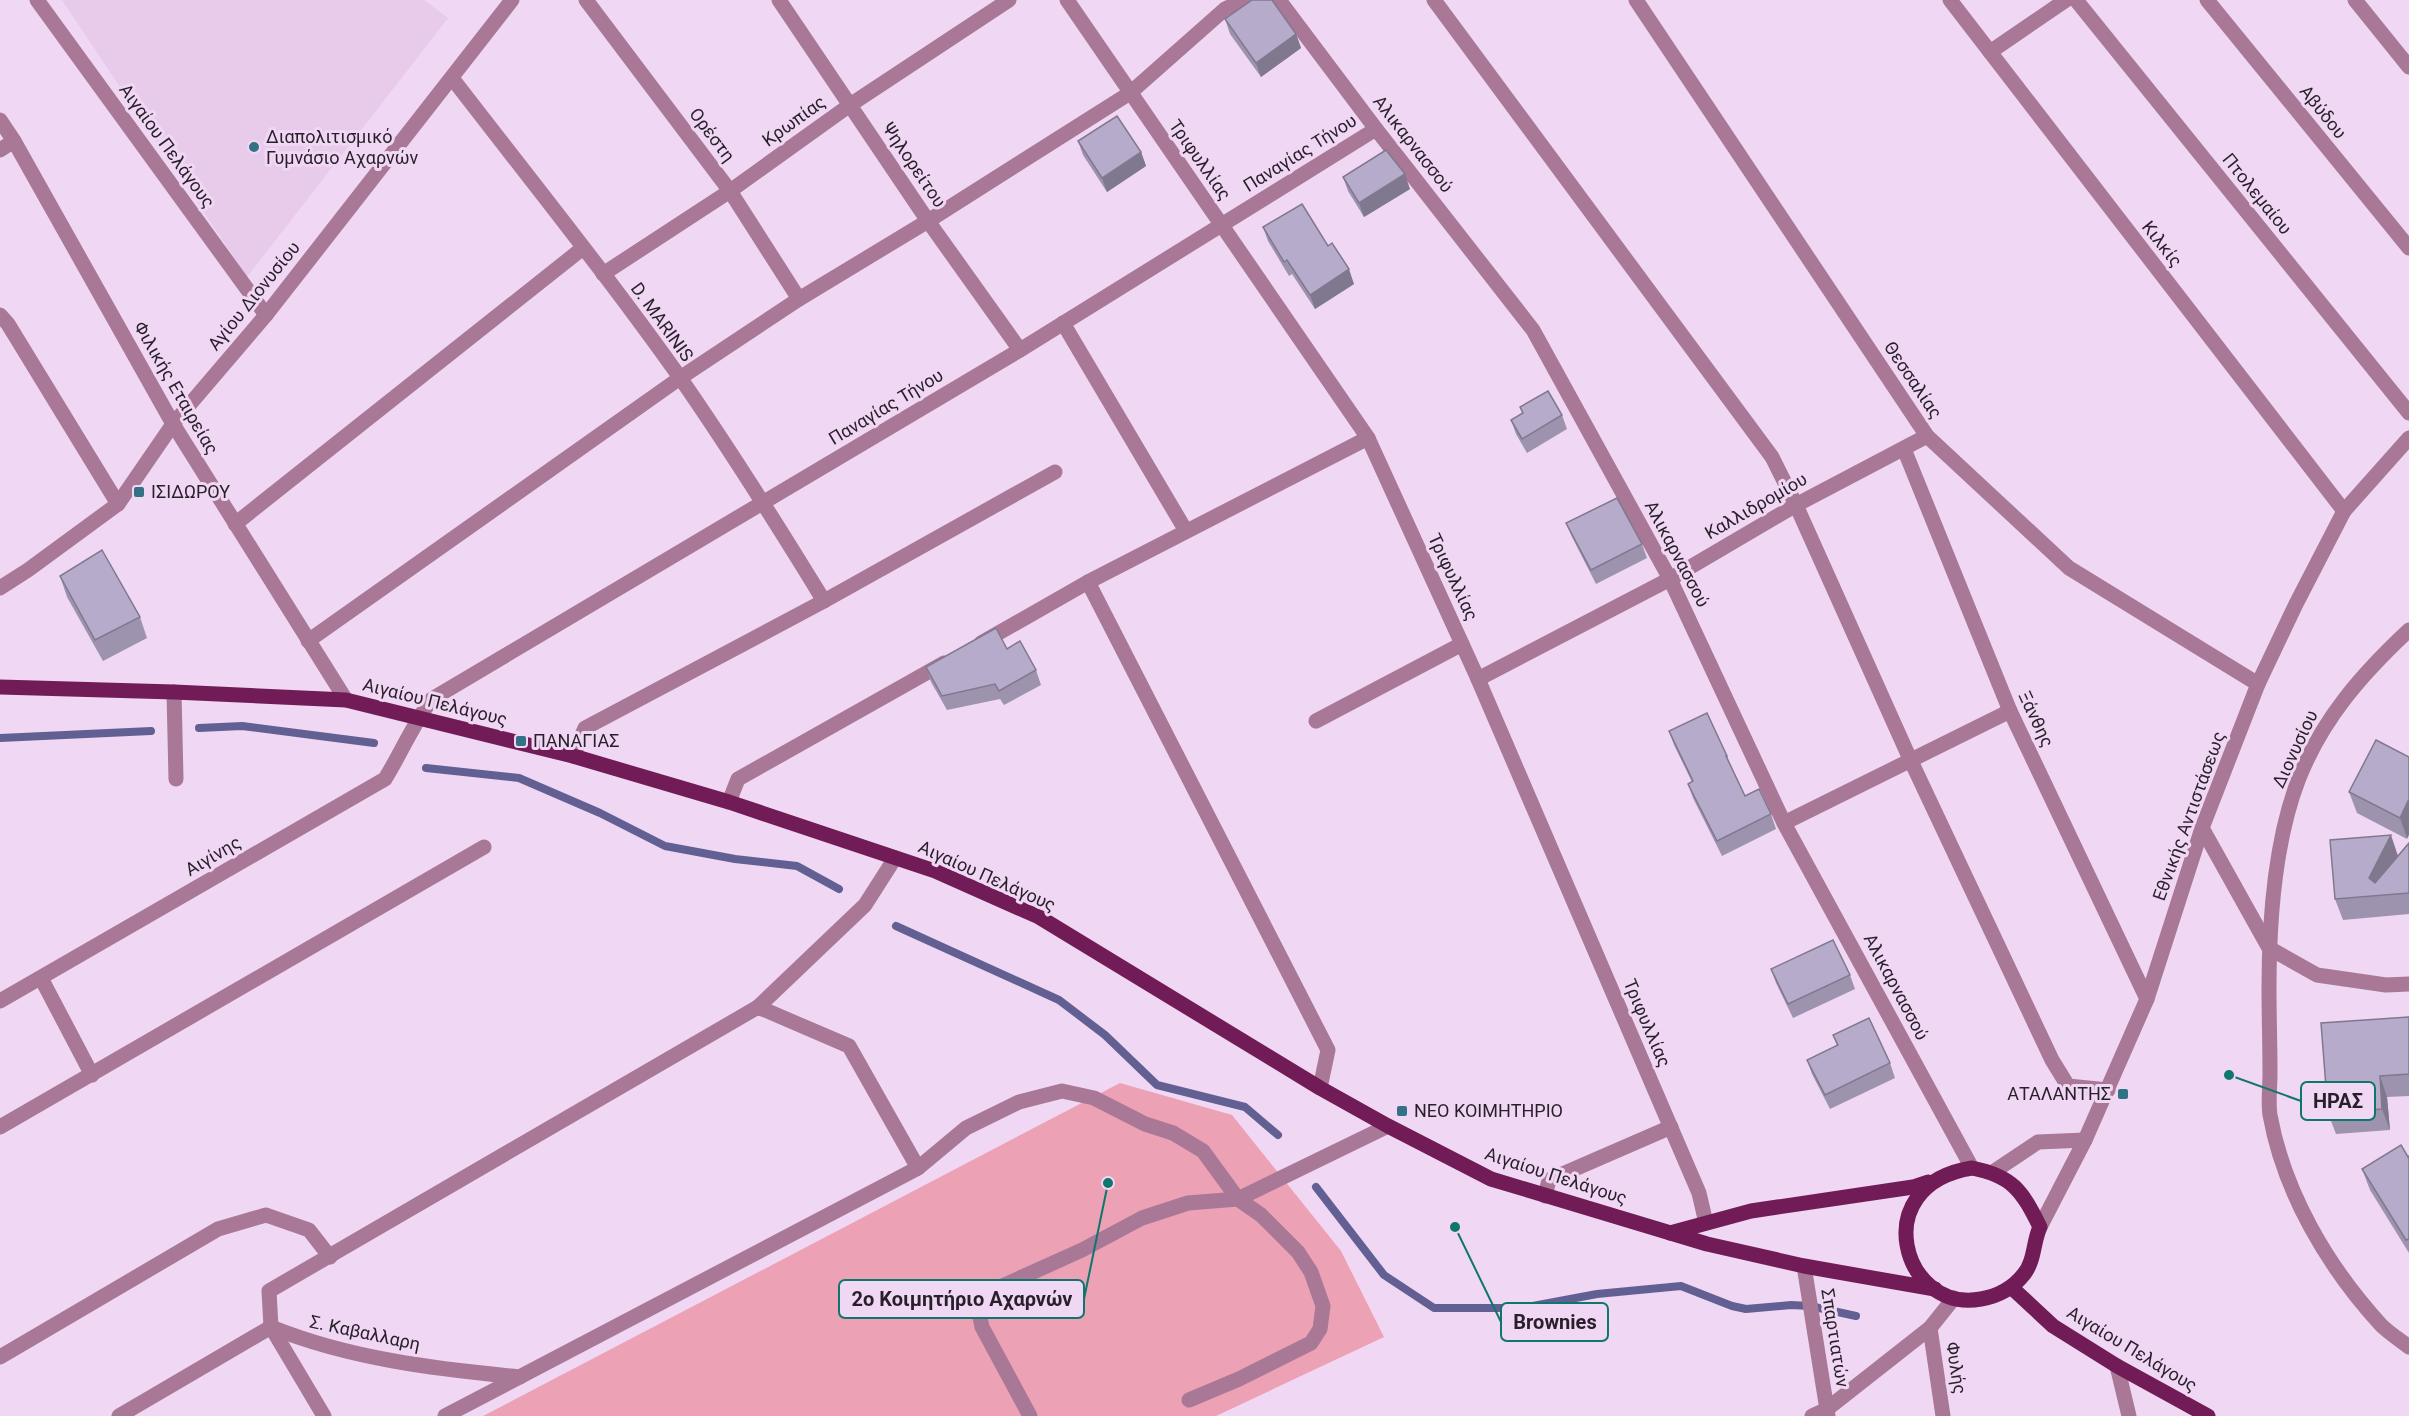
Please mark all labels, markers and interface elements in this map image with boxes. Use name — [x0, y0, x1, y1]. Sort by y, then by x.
street label: Αιγαίου Πελάγους — [115, 80, 219, 212]
street label: Αβύδου — [2296, 81, 2351, 143]
street label: Κρωπίας — [758, 91, 829, 150]
street label: Αλικαρνασσού — [1369, 91, 1458, 196]
street label: Ορέστη — [685, 104, 739, 166]
street label: Παναγίας Τήνου — [1239, 109, 1360, 196]
street label: Τριφυλλίας — [1165, 115, 1236, 204]
street label: Ψηλορείτου — [878, 118, 951, 211]
place label: Διαπολιτισμικό Γυμνάσιο Αχαρνών — [266, 126, 419, 168]
marker: Διαπολιτισμικό Γυμνάσιο Αχαρνών — [247, 140, 261, 154]
street label: Πτολεμαίου — [2218, 149, 2296, 238]
street label: Κιλκίς — [2138, 216, 2187, 271]
street label: Αγίου Διονυσίου — [203, 237, 304, 354]
street label: D. MARINIS — [627, 278, 698, 365]
street label: Φιλικής Εταιρείας — [130, 318, 223, 458]
street label: Θεσσαλίας — [1880, 337, 1947, 422]
street label: Παναγίας Τήνου — [825, 364, 947, 449]
street label: Καλλιδρομίου — [1701, 468, 1810, 543]
place label: ΙΣΙΔΩΡΟΥ — [151, 481, 230, 502]
marker: ΙΣΙΔΩΡΟΥ — [132, 485, 146, 499]
street label: Αλικαρνασσού — [1641, 497, 1714, 610]
street label: Τριφυλλίας — [1424, 530, 1483, 624]
street label: Αιγαίου Πελάγους — [361, 673, 510, 730]
street label: Ξάνθης — [2014, 687, 2059, 750]
street label: Διονυσίου — [2267, 707, 2322, 791]
street label: Εθνικής Αντιστάσεως — [2148, 728, 2229, 903]
place label: ΠΑΝΑΓΙΑΣ — [533, 730, 619, 751]
marker: ΠΑΝΑΓΙΑΣ — [514, 734, 528, 748]
street label: Αιγίνης — [181, 831, 244, 880]
street label: Αιγαίου Πελάγους — [915, 836, 1059, 915]
street label: Αλικαρνασσού — [1860, 930, 1933, 1043]
street label: Τριφυλλίας — [1620, 976, 1675, 1070]
callout: ΗΡΑΣ — [2301, 1082, 2375, 1120]
place label: ΑΤΑΛΑΝΤΗΣ — [2007, 1083, 2111, 1104]
marker: ΑΤΑΛΑΝΤΗΣ — [2116, 1087, 2130, 1101]
text: ΗΡΑΣ — [2313, 1089, 2363, 1113]
place label: ΝΕΟ ΚΟΙΜΗΤΗΡΙΟ — [1414, 1100, 1563, 1121]
marker: ΝΕΟ ΚΟΙΜΗΤΗΡΙΟ — [1395, 1104, 1409, 1118]
street label: Αιγαίου Πελάγους — [1482, 1143, 1630, 1208]
callout: 2ο Κοιμητήριο Αχαρνών — [839, 1280, 1084, 1318]
text: 2ο Κοιμητήριο Αχαρνών — [852, 1287, 1073, 1311]
street label: Σπαρτιατών — [1817, 1287, 1854, 1389]
street label: Αιγαίου Πελάγους — [2063, 1301, 2201, 1396]
callout: Brownies — [1501, 1303, 1608, 1341]
text: Brownies — [1513, 1310, 1597, 1334]
street label: Σ. Καβαλλαρη — [308, 1311, 422, 1354]
street label: Φυλής — [1942, 1340, 1971, 1396]

